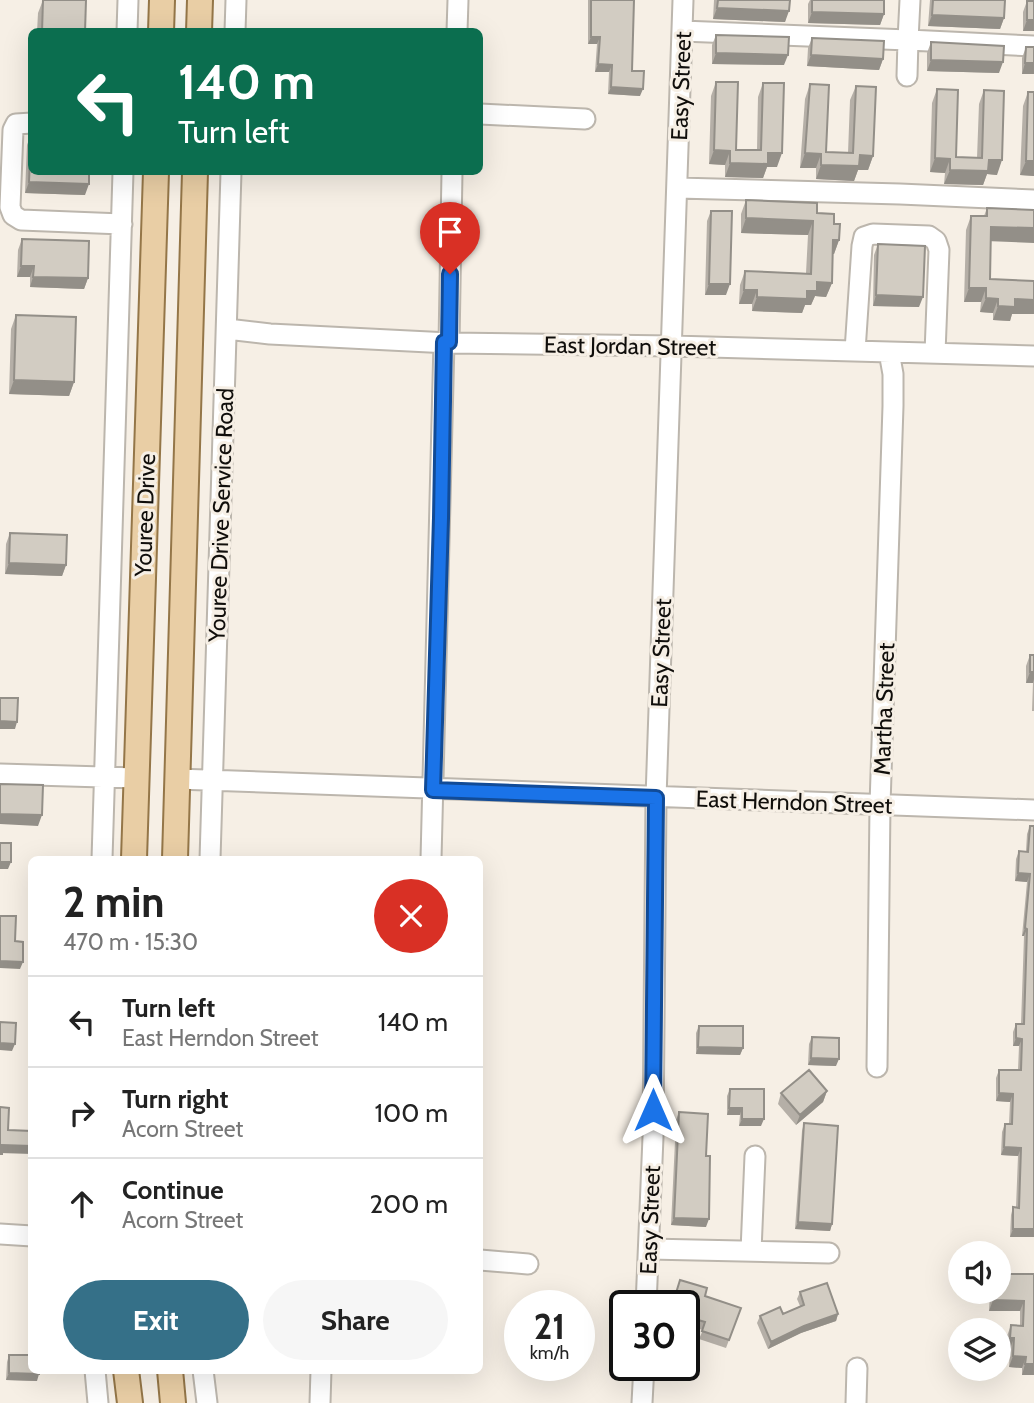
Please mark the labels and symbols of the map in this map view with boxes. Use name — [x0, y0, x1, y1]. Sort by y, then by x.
street label: Easy Street — [665, 31, 697, 141]
pin — [420, 202, 480, 274]
street label: East Jordan Street — [544, 330, 717, 362]
street label: Youree Drive Service Road — [203, 388, 239, 643]
street label: Youree Drive — [129, 453, 161, 578]
street label: Easy Street — [645, 598, 677, 708]
street label: Martha Street — [868, 642, 900, 776]
street label: East Herndon Street — [695, 785, 893, 819]
position arrow — [616, 1073, 690, 1147]
street label: Easy Street — [634, 1165, 666, 1275]
speed limit sign: 30 — [609, 1290, 700, 1381]

